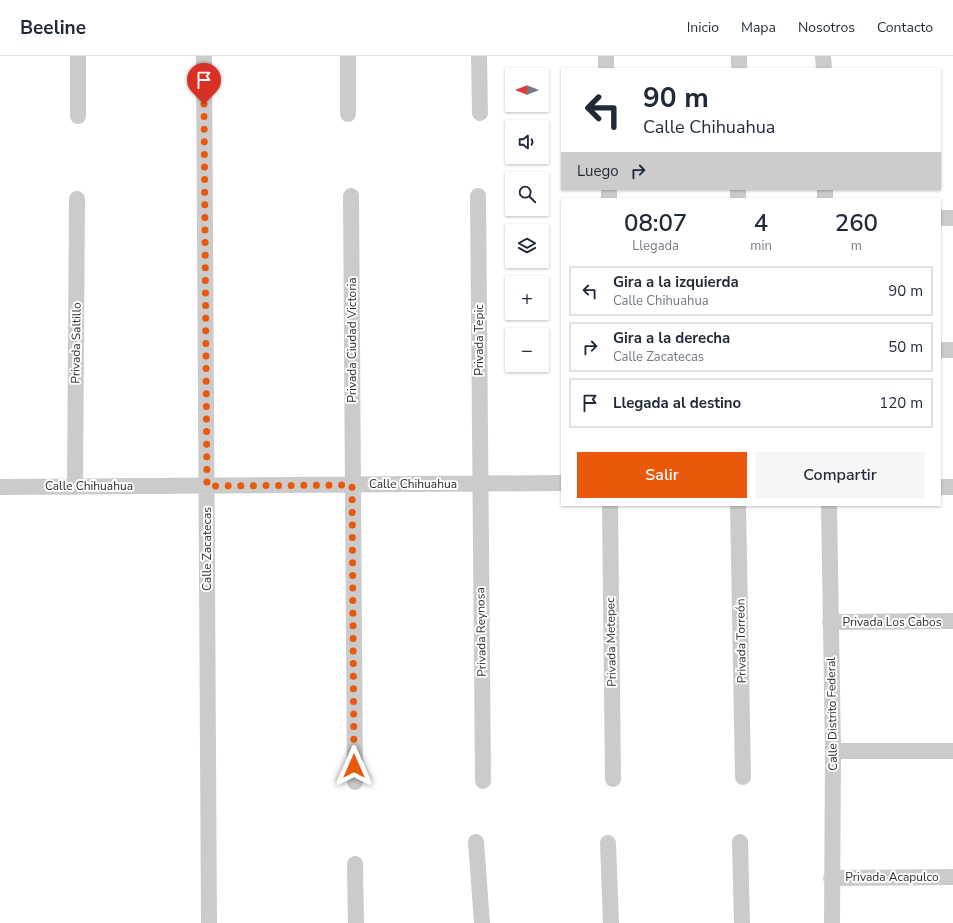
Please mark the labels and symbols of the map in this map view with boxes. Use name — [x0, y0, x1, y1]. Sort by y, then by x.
pin — [187, 63, 221, 104]
north arrow — [505, 68, 549, 112]
street label: Privada Ciudad Victoria — [344, 277, 360, 403]
street label: Privada Saltillo — [67, 302, 85, 384]
street label: Privada Tepic — [471, 304, 487, 376]
street label: Calle Chihuahua — [369, 476, 457, 492]
street label: Calle Chihuahua — [45, 478, 133, 494]
street label: Calle Zacatecas — [199, 507, 215, 591]
street label: Privada Reynosa — [472, 587, 490, 677]
street label: Privada Metepec — [602, 597, 620, 687]
street label: Privada Torreón — [732, 598, 750, 684]
street label: Privada Los Cabos — [842, 614, 942, 630]
street label: Calle Distrito Federal — [823, 657, 841, 771]
position arrow — [333, 745, 375, 787]
street label: Privada Acapulco — [845, 869, 939, 885]

